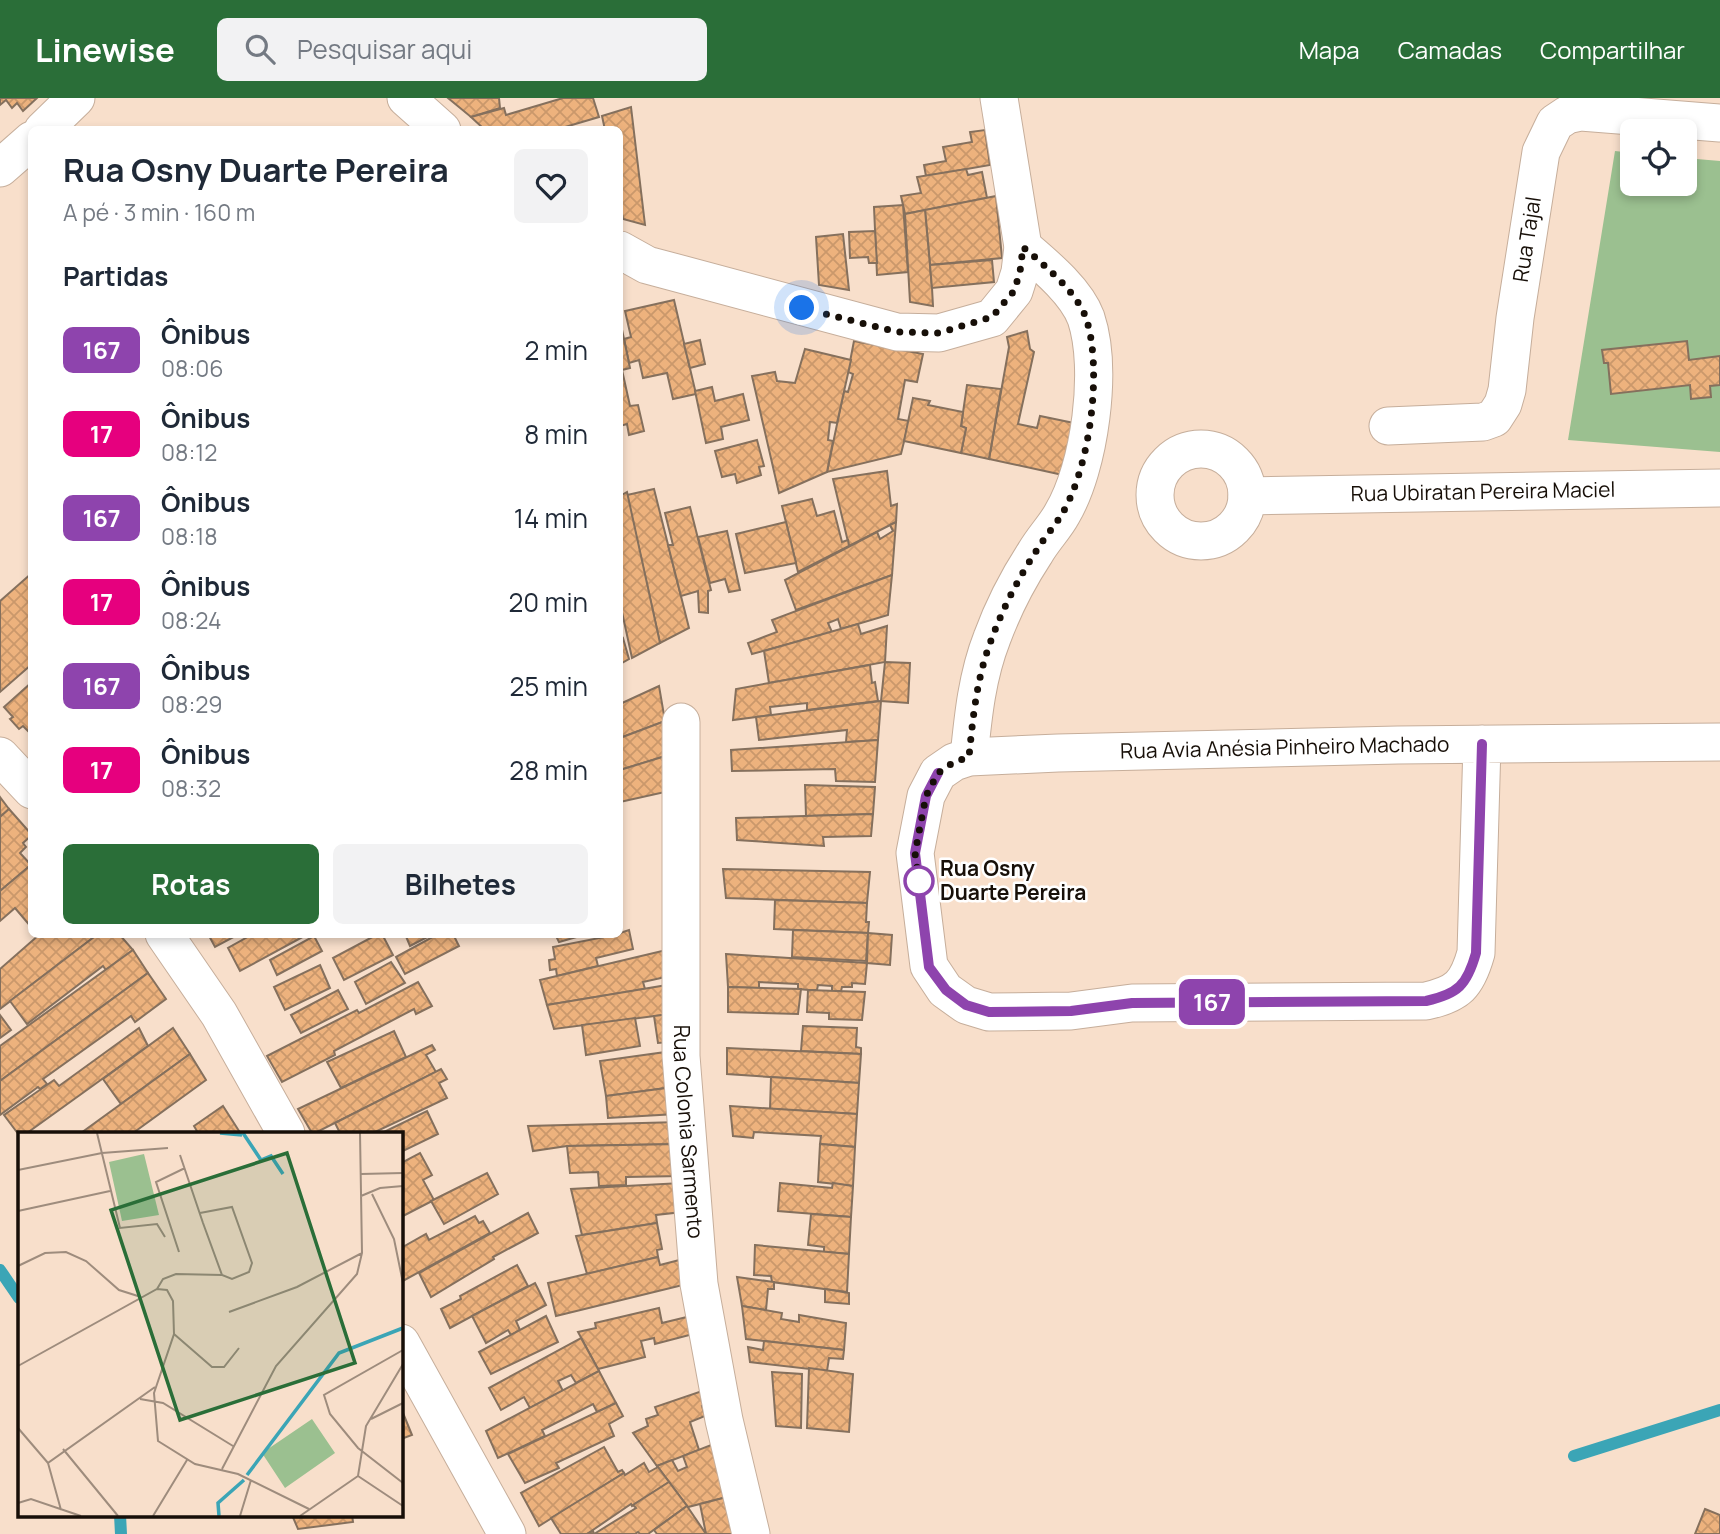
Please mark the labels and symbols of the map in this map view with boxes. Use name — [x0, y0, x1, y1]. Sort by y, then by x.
street label: Rua Tajal — [1506, 194, 1547, 284]
your location — [784, 290, 819, 325]
street label: Rua Ubiratan Pereira Maciel — [1350, 475, 1615, 507]
street label: Rua Avia Anésia Pinheiro Machado — [1120, 730, 1449, 765]
place label: Rua Osny Duarte Pereira — [940, 854, 1086, 906]
marker: Rua Osny Duarte Pereira — [904, 866, 934, 896]
line badge: 167 — [1172, 979, 1252, 1025]
street label: Rua Colonia Sarmento — [668, 1025, 710, 1240]
inset map — [18, 1132, 402, 1516]

